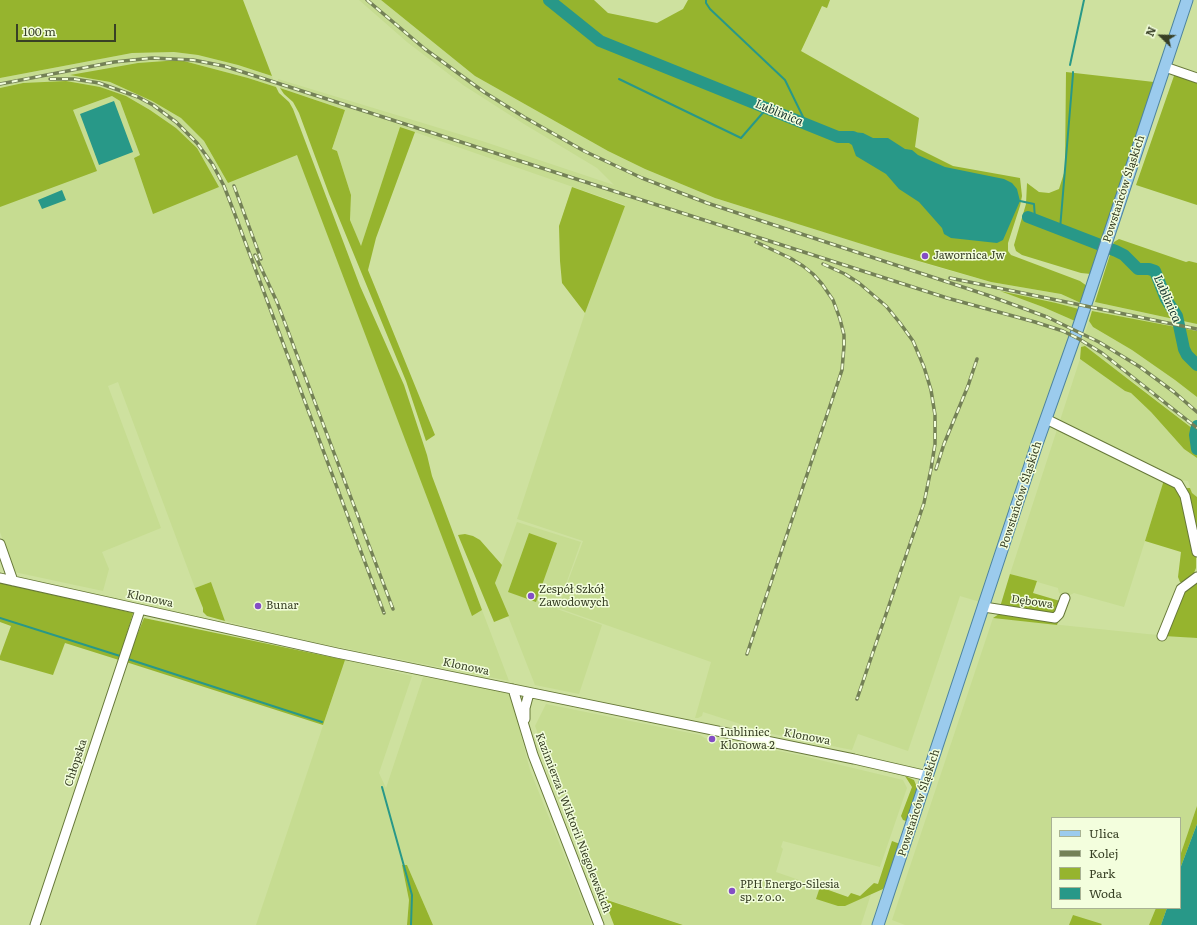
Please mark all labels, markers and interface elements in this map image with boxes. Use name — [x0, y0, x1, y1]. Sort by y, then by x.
scale bar — [18, 16, 118, 42]
north arrow — [1141, 16, 1181, 56]
text: 100 m — [23, 22, 56, 40]
text: N — [1141, 24, 1159, 39]
water label: Lublinica — [753, 97, 805, 129]
street label: Powstańców Śląskich — [1100, 134, 1148, 244]
place label: Jawornica Jw — [933, 249, 1005, 263]
marker: Jawornica Jw — [920, 251, 930, 261]
water label: Lublinica — [1150, 273, 1184, 325]
street label: Powstańców Śląskich — [997, 440, 1045, 550]
place label: Zespół Szkół Zawodowych — [539, 583, 609, 609]
street label: Klonowa — [126, 588, 174, 610]
marker: Zespół Szkół Zawodowych — [526, 591, 536, 601]
street label: Dębowa — [1010, 593, 1054, 611]
place label: Bunar — [266, 599, 299, 613]
marker: Bunar — [253, 601, 263, 611]
street label: Klonowa — [442, 656, 490, 678]
place label: Lubliniec Klonowa 2 — [720, 726, 775, 752]
street label: Klonowa — [783, 726, 831, 748]
street label: Kazimierza i Wiktorii Niegolewskich — [532, 731, 614, 915]
marker: Lubliniec Klonowa 2 — [707, 734, 717, 744]
street label: Chłopska — [62, 738, 90, 788]
street label: Powstańców Śląskich — [895, 748, 943, 858]
legend — [1051, 817, 1181, 909]
text: Ulica — [1089, 824, 1119, 842]
text: Kolej — [1089, 844, 1119, 862]
text: Park — [1089, 864, 1115, 882]
place label: PPH Energo-Silesia sp. z o.o. — [740, 878, 840, 904]
text: Woda — [1089, 884, 1122, 902]
marker: PPH Energo-Silesia sp. z o.o. — [727, 886, 737, 896]

